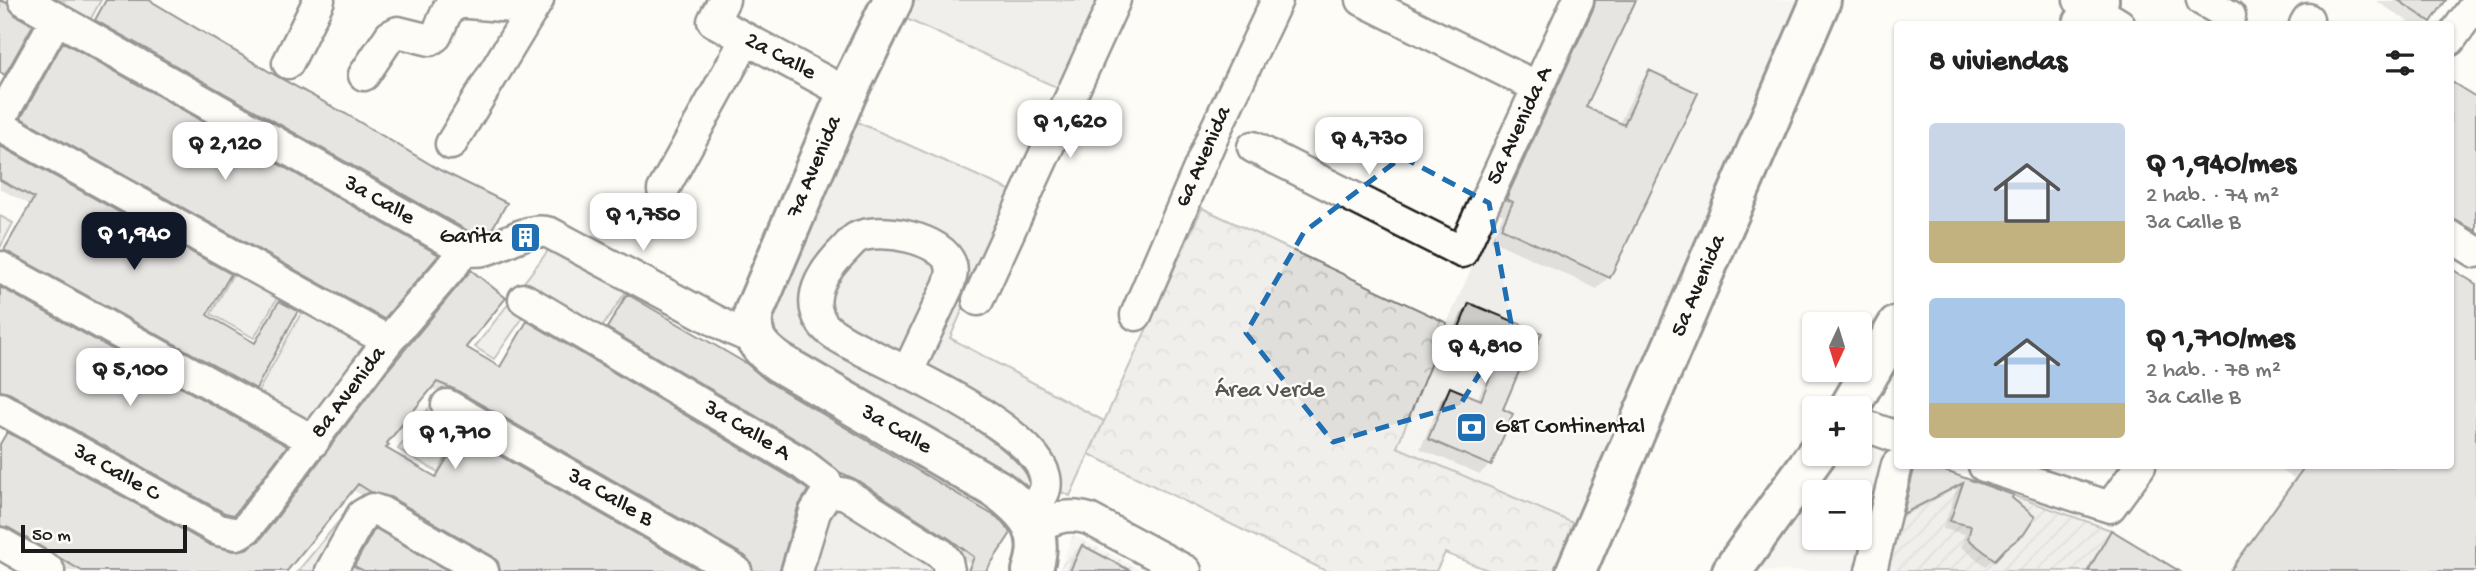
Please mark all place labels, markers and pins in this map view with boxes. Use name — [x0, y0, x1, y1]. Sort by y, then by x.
pin: Q 1,620 — [1005, 100, 1135, 160]
pin: Q 4,730 — [1304, 118, 1434, 177]
pin: Q 2,120 — [160, 122, 290, 182]
pin: Q 1,750 — [578, 194, 708, 253]
pin: Q 1,940 — [69, 212, 199, 272]
building icon: Garita — [508, 220, 542, 254]
place label: Garita — [439, 224, 503, 251]
pin: Q 4,810 — [1420, 326, 1550, 385]
pin: Q 5,100 — [65, 348, 195, 408]
bank icon: G&T Continental — [1455, 410, 1489, 444]
pin: Q 1,710 — [390, 412, 520, 471]
place label: G&T Continental — [1495, 414, 1645, 441]

